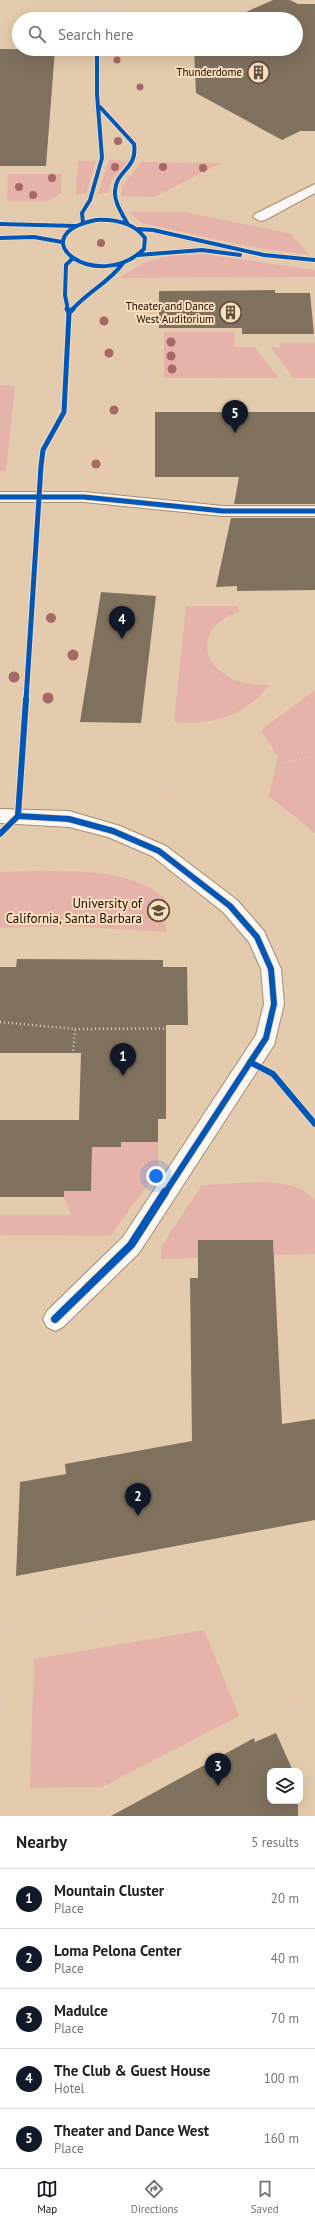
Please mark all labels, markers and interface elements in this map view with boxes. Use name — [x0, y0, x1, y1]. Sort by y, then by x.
search box — [12, 12, 303, 56]
icon: search — [26, 23, 48, 45]
text: Search here — [58, 25, 134, 44]
building icon: Thunderdome — [245, 59, 271, 85]
place label: Thunderdome — [176, 65, 242, 79]
place label: Theater and Dance West Auditorium — [126, 299, 214, 326]
building icon: Theater and Dance West Auditorium — [217, 299, 243, 325]
pin: 5 — [222, 400, 248, 433]
pin: 4 — [109, 606, 135, 639]
place label: University of California, Santa Barbara — [6, 895, 143, 927]
school or university icon: University of California, Santa Barbara — [145, 897, 171, 923]
pin: 1 — [110, 1043, 136, 1076]
your location — [146, 1166, 166, 1186]
pin: 2 — [125, 1483, 151, 1516]
pin: 3 — [205, 1753, 231, 1786]
map controls — [267, 1768, 303, 1804]
button: layers — [267, 1768, 303, 1804]
text: Nearby — [16, 1831, 67, 1853]
text: 5 results — [251, 1834, 299, 1851]
text: Mountain Cluster — [54, 1881, 164, 1900]
text: 1 — [25, 1890, 33, 1907]
text: 20 m — [271, 1890, 299, 1907]
text: Place — [54, 1900, 84, 1917]
text: Loma Pelona Center — [54, 1941, 182, 1960]
text: 2 — [25, 1950, 33, 1967]
text: 40 m — [271, 1950, 299, 1967]
text: Place — [54, 1960, 84, 1977]
text: Madulce — [54, 2001, 108, 2020]
text: 3 — [25, 2010, 33, 2027]
text: 70 m — [271, 2010, 299, 2027]
text: Place — [54, 2020, 84, 2037]
text: The Club & Guest House — [54, 2061, 210, 2080]
text: 4 — [25, 2070, 33, 2087]
text: 100 m — [264, 2070, 299, 2087]
text: Hotel — [54, 2080, 84, 2097]
text: Theater and Dance West — [54, 2121, 209, 2140]
text: 5 — [25, 2130, 33, 2147]
text: 160 m — [264, 2130, 299, 2147]
text: Place — [54, 2140, 84, 2157]
tab: Map — [36, 2178, 58, 2216]
tab: Directions — [131, 2178, 178, 2216]
tab: Saved — [251, 2178, 279, 2216]

